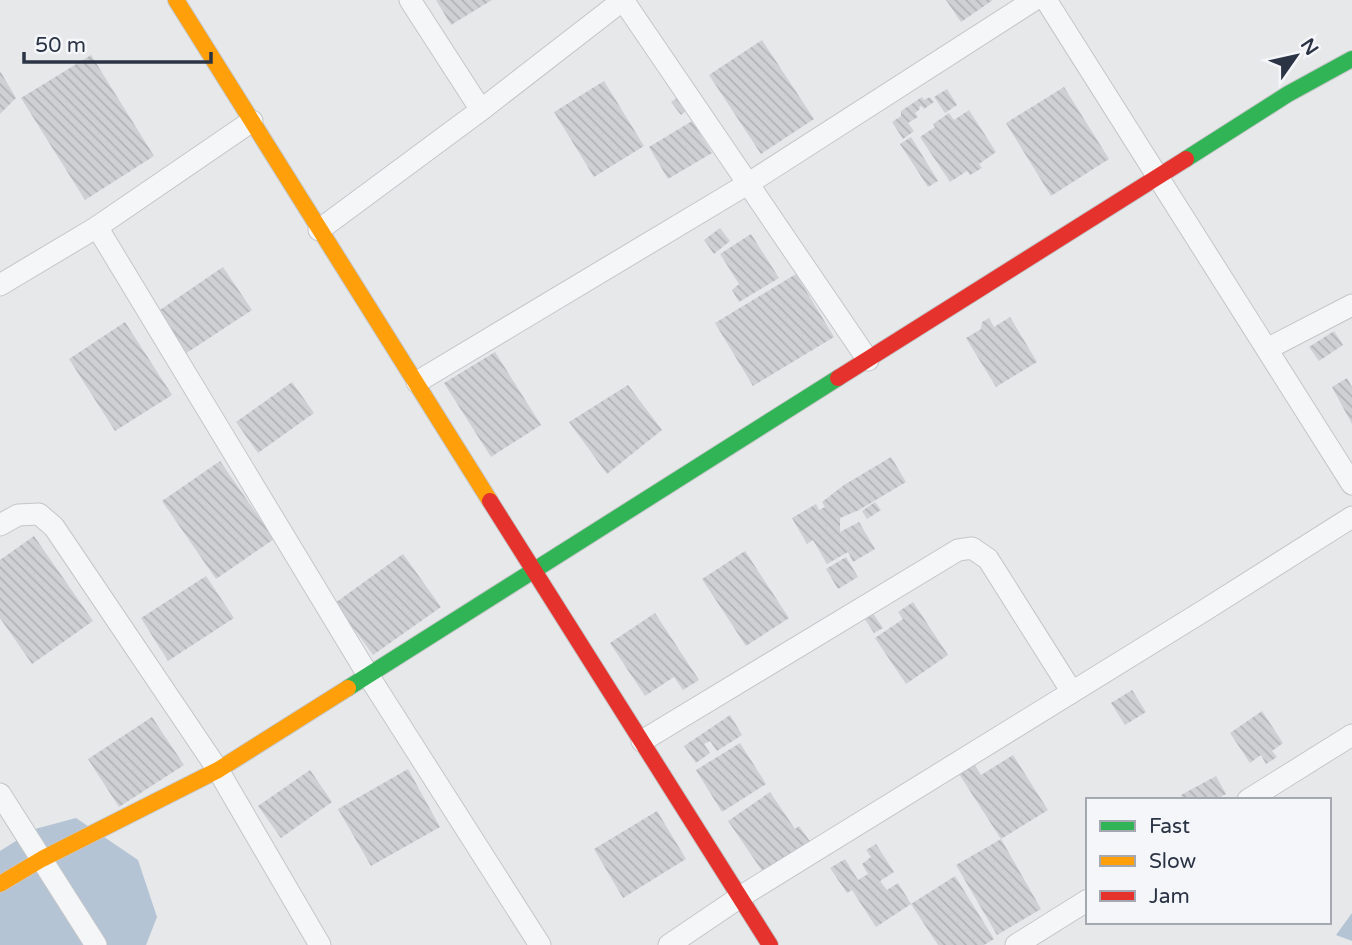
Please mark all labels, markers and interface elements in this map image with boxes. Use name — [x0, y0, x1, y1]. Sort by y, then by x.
scale bar — [24, 21, 212, 65]
north arrow — [1261, 21, 1331, 91]
text: 50 m — [35, 33, 86, 58]
text: N — [1296, 35, 1323, 60]
legend — [1086, 798, 1331, 924]
text: Fast — [1149, 814, 1190, 839]
text: Slow — [1149, 849, 1197, 874]
text: Jam — [1149, 884, 1190, 909]

